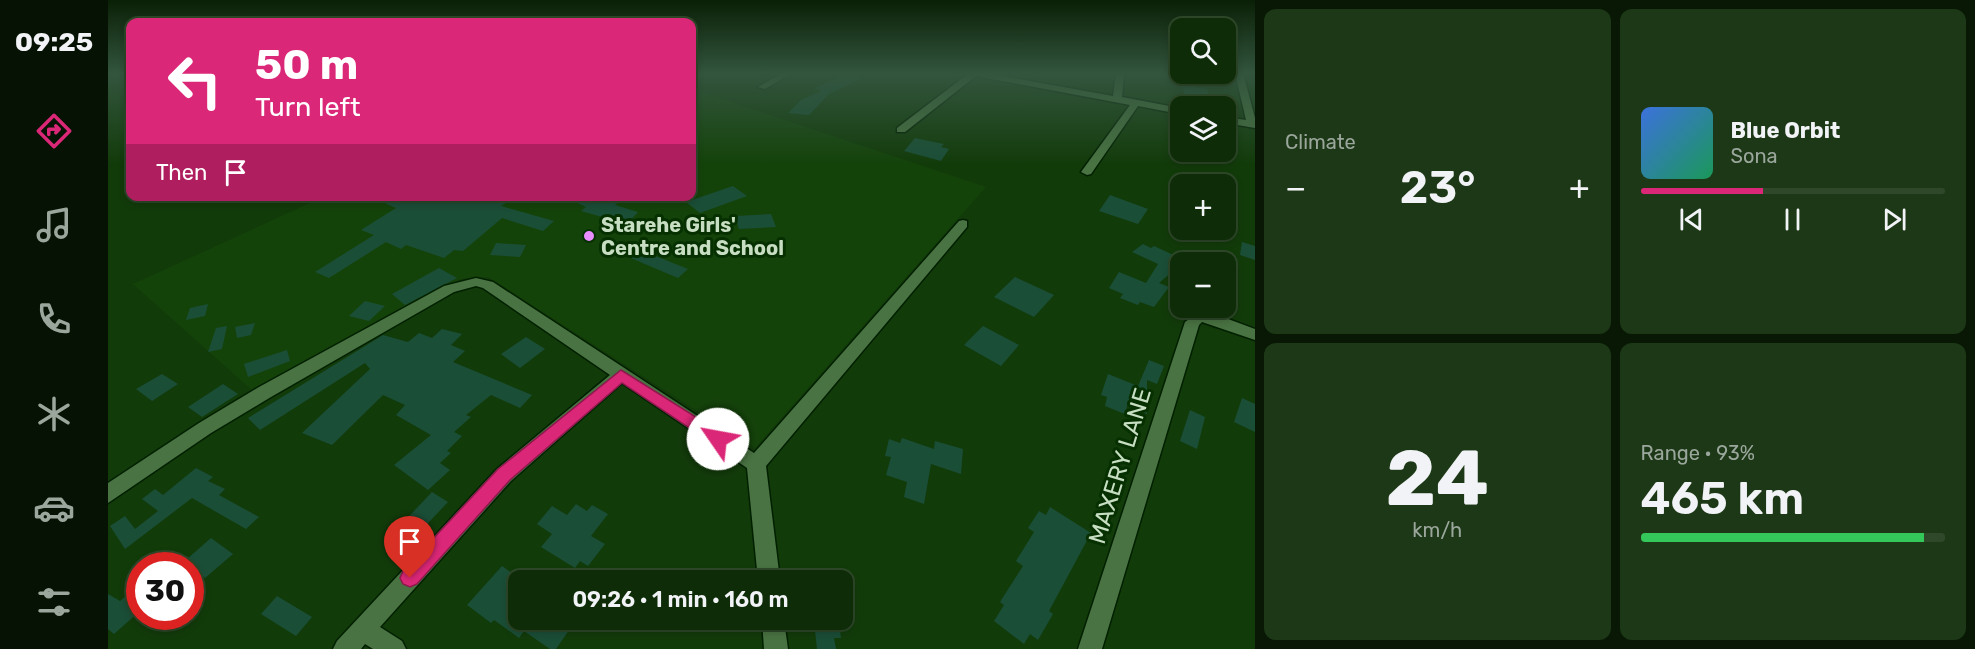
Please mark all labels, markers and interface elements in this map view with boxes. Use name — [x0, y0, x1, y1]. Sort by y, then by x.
map controls — [1170, 18, 1236, 318]
button: search — [1170, 18, 1236, 84]
text: 09:25 — [15, 26, 93, 58]
text: 50 m — [255, 40, 358, 90]
icon: left — [156, 42, 234, 120]
text: Turn left — [255, 91, 360, 123]
button: layers — [1170, 96, 1236, 162]
icon: directions — [33, 110, 75, 152]
text: Blue Orbit — [1731, 117, 1840, 144]
text: Climate — [1285, 130, 1356, 154]
text: Sona — [1731, 144, 1778, 168]
icon: arrive — [219, 156, 252, 189]
text: Then — [156, 159, 207, 186]
text: 23° — [1400, 161, 1476, 214]
text: − — [1285, 168, 1306, 207]
text: + — [1569, 168, 1589, 207]
button: + — [1170, 174, 1236, 240]
icon: previous — [1675, 203, 1708, 236]
icon: pause — [1776, 203, 1809, 236]
icon: next — [1878, 203, 1911, 236]
icon: music — [33, 204, 75, 246]
place label: Starehe Girls' Centre and School — [601, 213, 784, 260]
marker: Starehe Girls' Centre and School — [582, 229, 596, 243]
button: − — [1170, 252, 1236, 318]
icon: phone — [33, 298, 75, 340]
street label: MAXERY LANE — [1083, 385, 1157, 547]
icon: climate — [33, 393, 75, 435]
position arrow — [686, 407, 750, 471]
text: 24 — [1385, 432, 1489, 525]
text: Range · 93% — [1641, 441, 1755, 465]
text: 465 km — [1641, 472, 1804, 525]
icon: car — [33, 487, 75, 529]
pin — [384, 516, 435, 578]
text: km/h — [1412, 518, 1462, 542]
icon: arrive — [393, 525, 426, 558]
speed limit sign: 30 — [126, 552, 204, 630]
icon: filters — [33, 581, 75, 623]
text: 09:26 · 1 min · 160 m — [572, 586, 789, 613]

